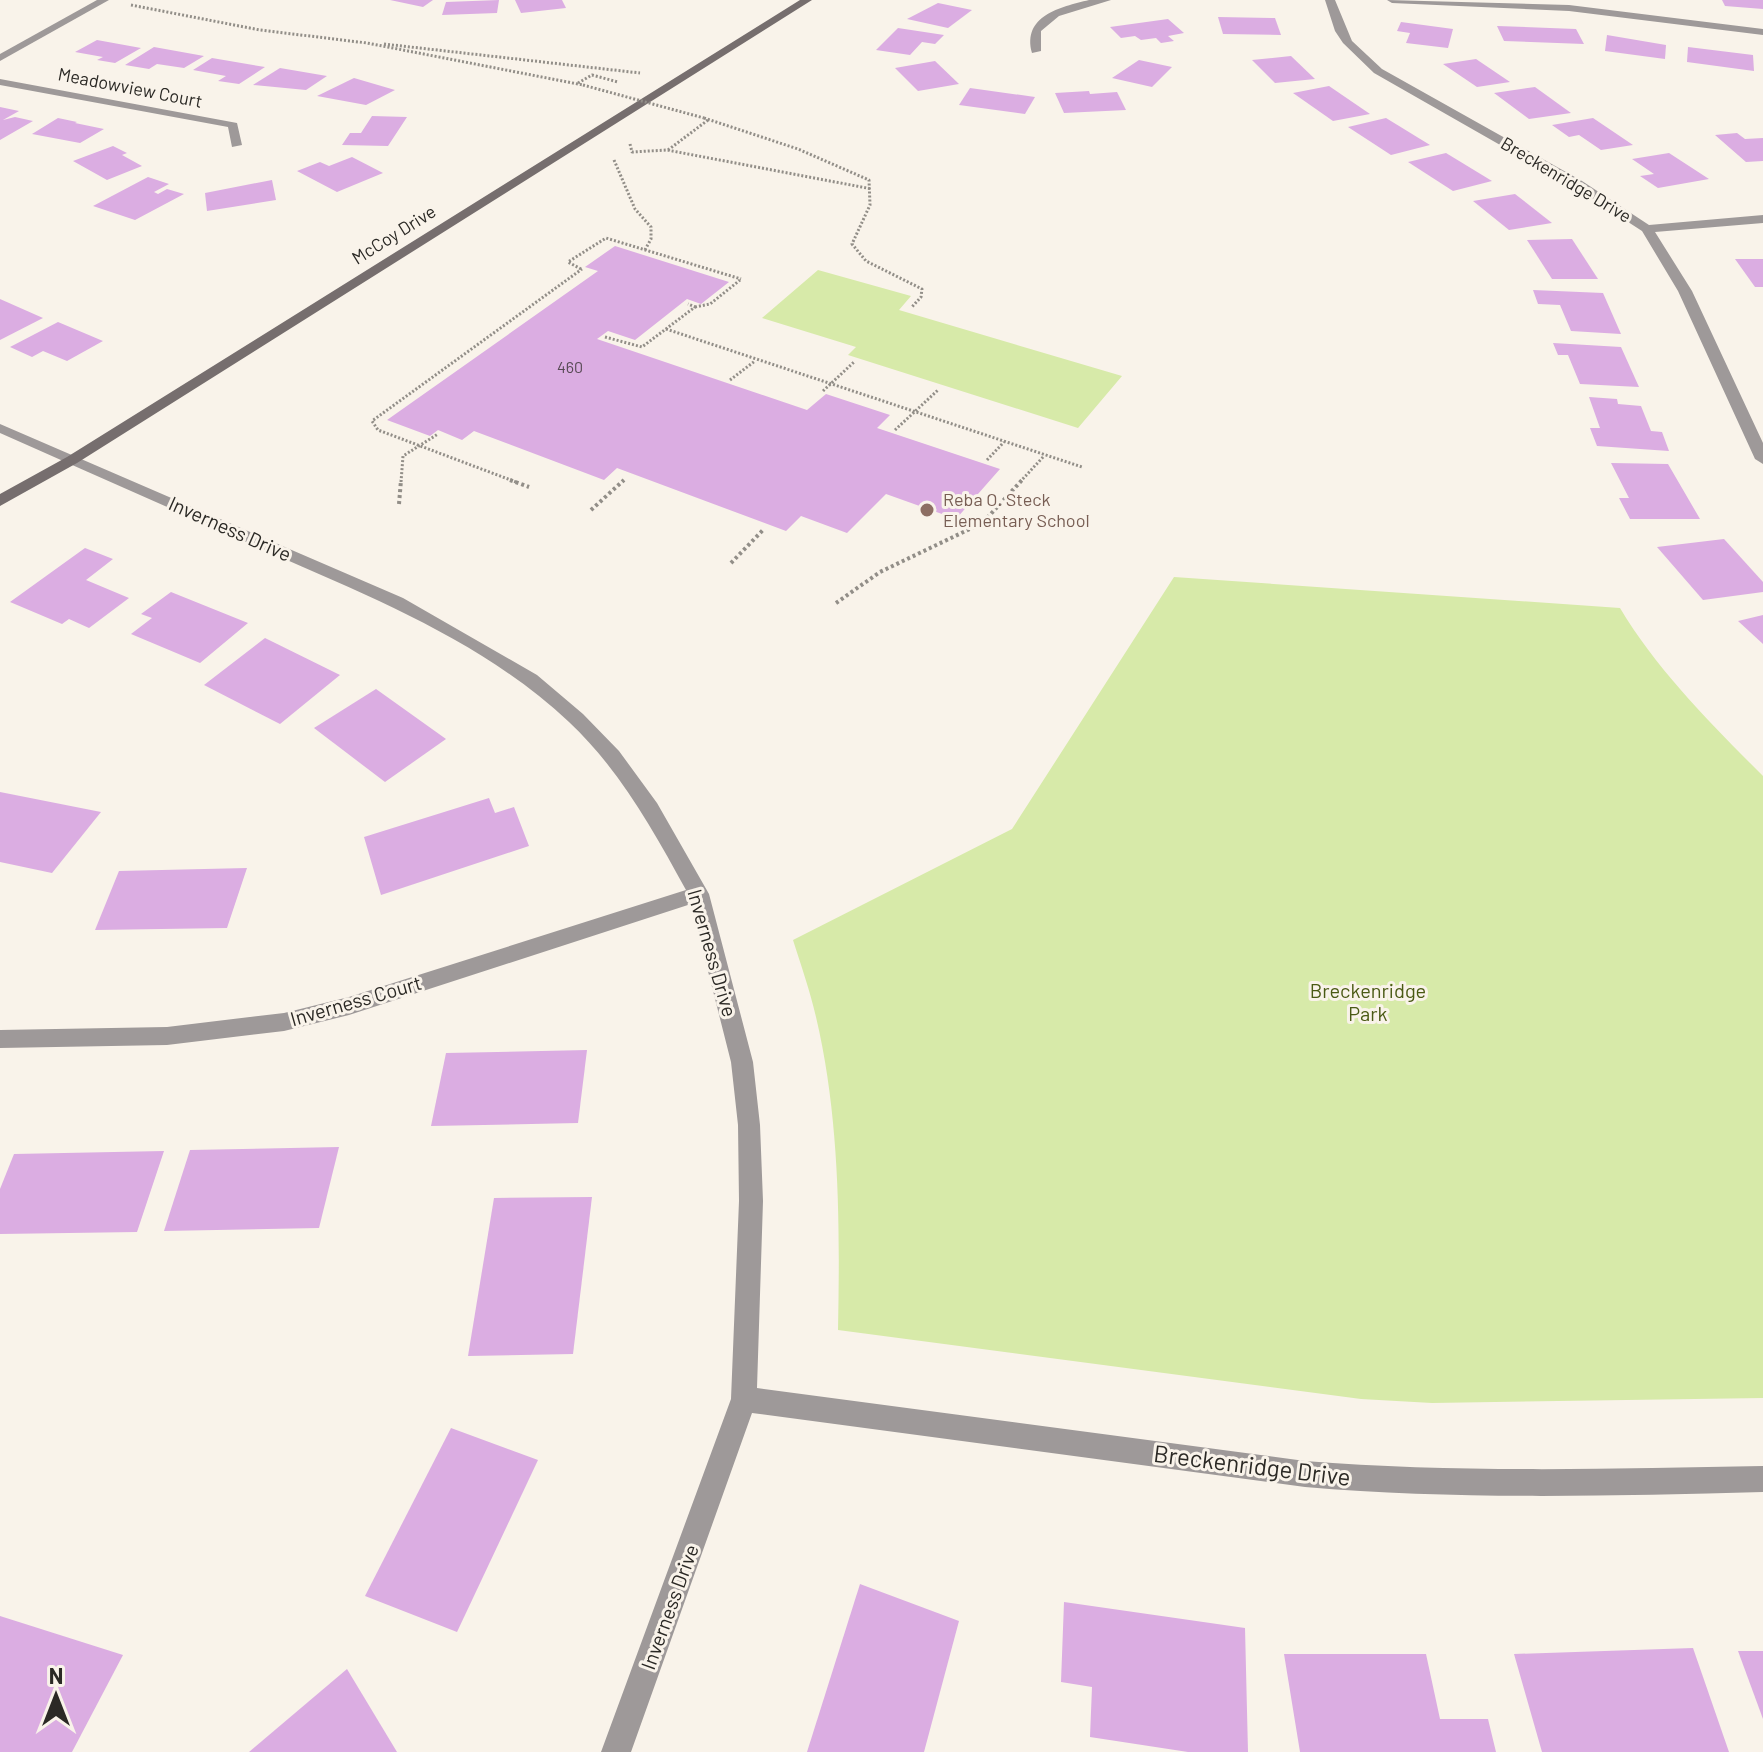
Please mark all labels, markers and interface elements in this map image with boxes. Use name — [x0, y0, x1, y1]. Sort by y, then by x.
street label: Meadowview Court — [56, 62, 204, 112]
street label: Breckenridge Drive — [1497, 131, 1636, 227]
street label: McCoy Drive — [348, 200, 439, 269]
house number: 460 — [557, 357, 583, 376]
place label: Reba O. Steck Elementary School — [943, 488, 1090, 531]
street label: Inverness Drive — [165, 490, 295, 566]
marker: Reba O. Steck Elementary School — [918, 501, 936, 519]
street label: Inverness Drive — [683, 886, 743, 1019]
street label: Inverness Court — [287, 970, 424, 1030]
park label: Breckenridge Park — [1310, 978, 1426, 1025]
street label: Breckenridge Drive — [1152, 1438, 1352, 1491]
street label: Inverness Drive — [635, 1541, 703, 1673]
north arrow — [16, 1656, 96, 1736]
text: N — [49, 1662, 63, 1688]

